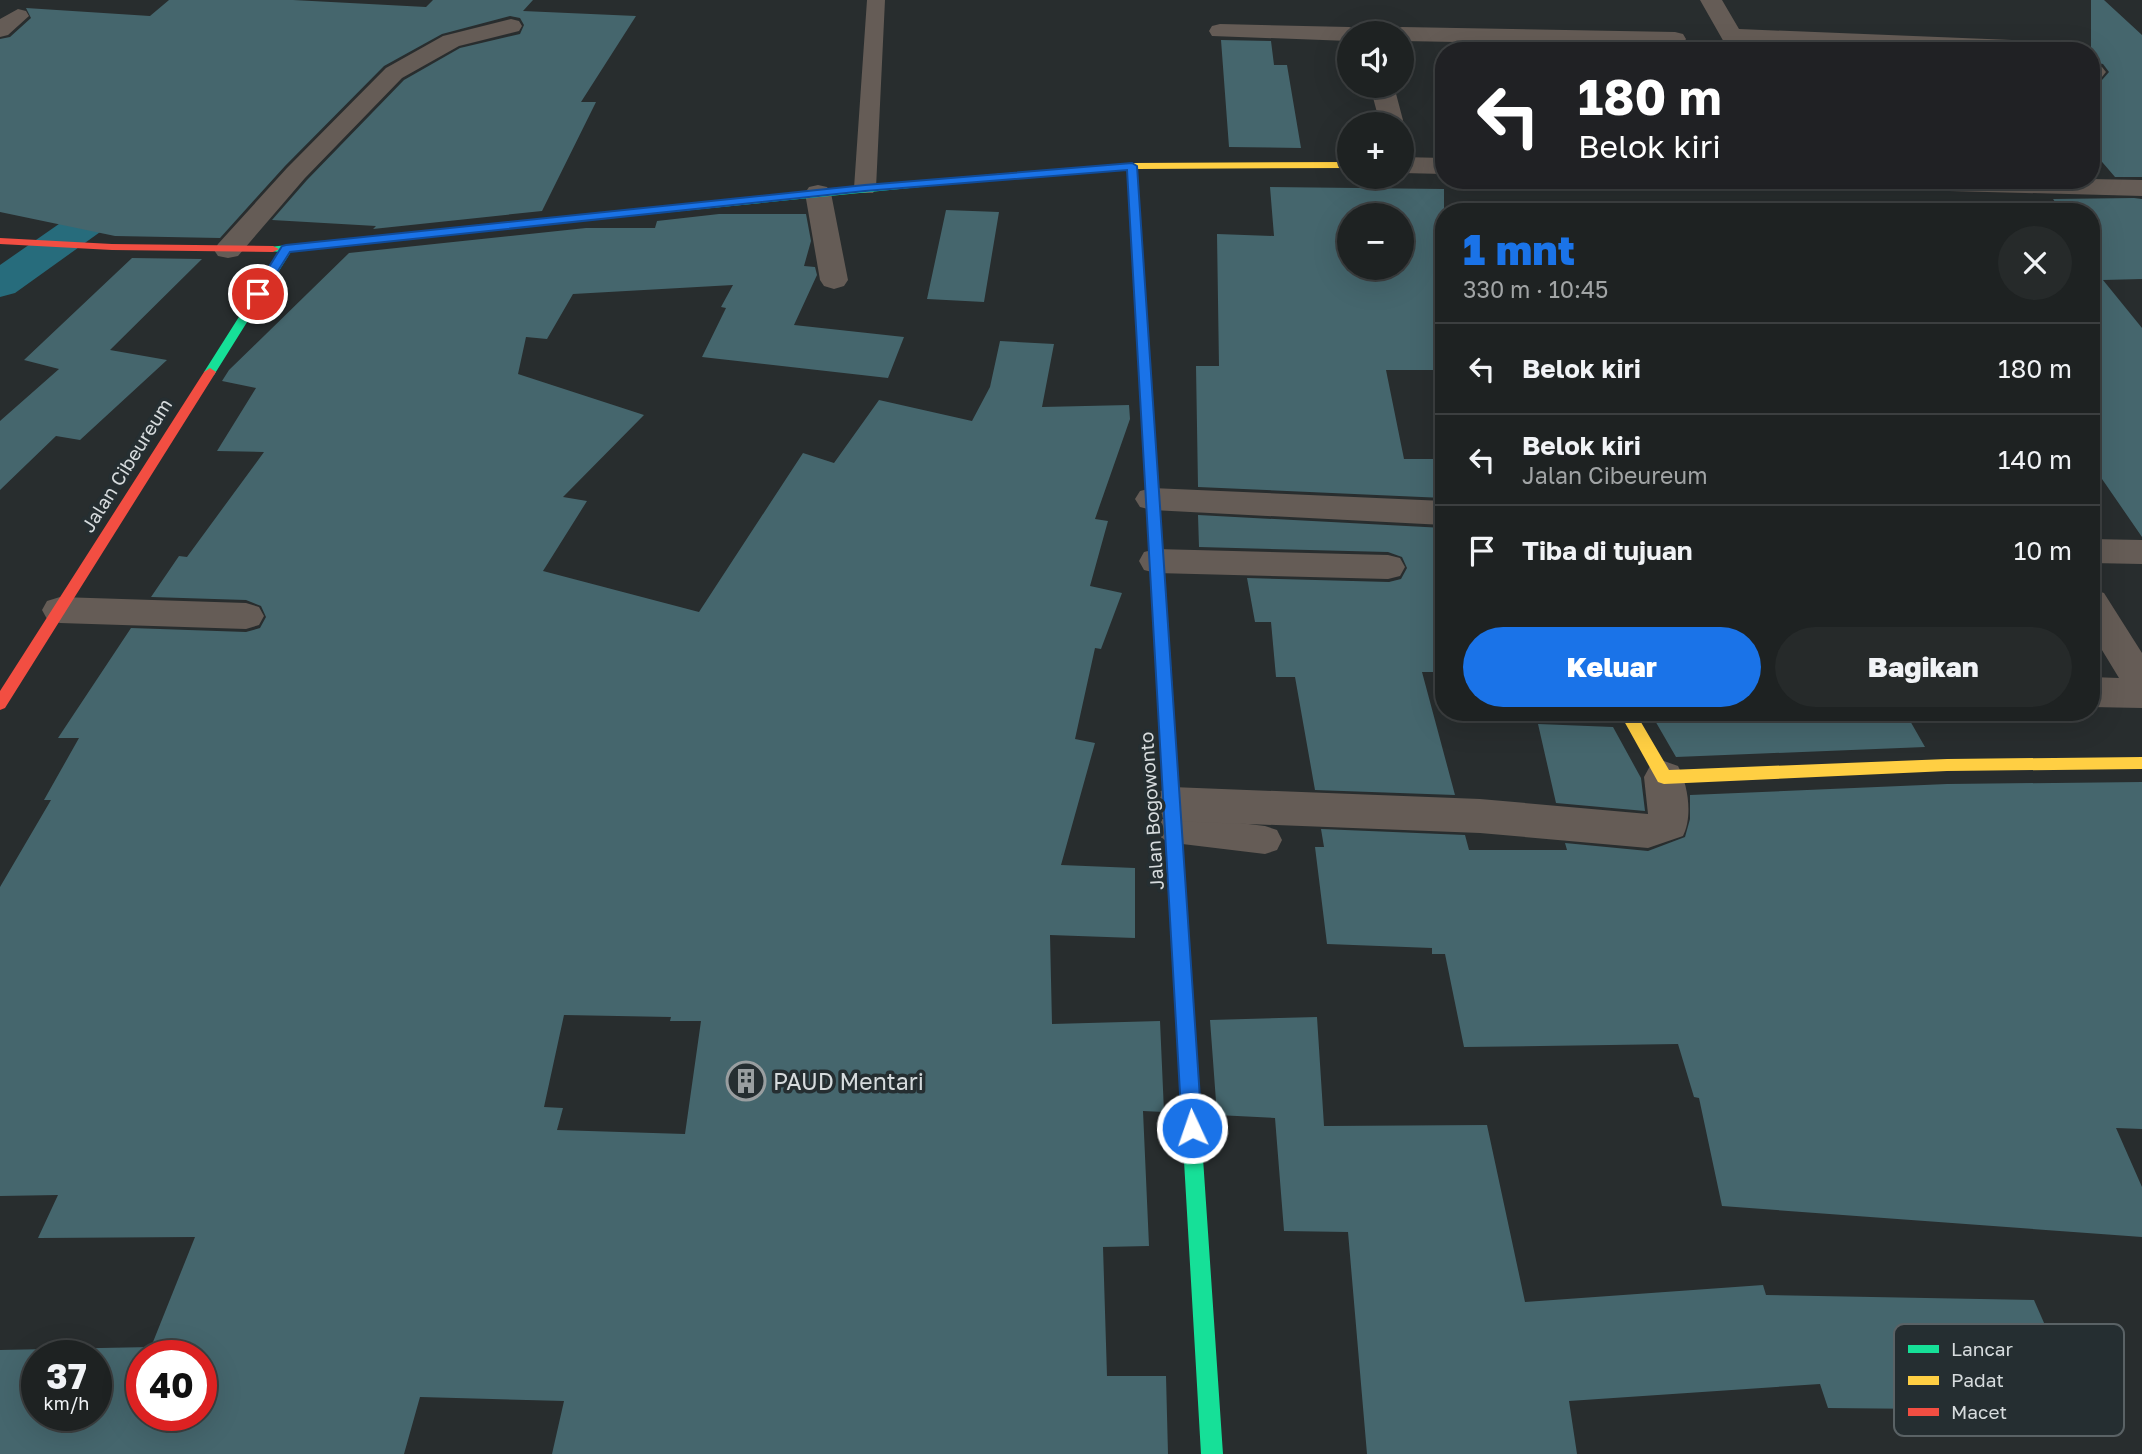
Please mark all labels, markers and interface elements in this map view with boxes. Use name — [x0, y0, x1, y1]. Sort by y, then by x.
map controls — [1337, 21, 1414, 280]
button: sound — [1337, 21, 1414, 98]
text: 180 m — [1578, 67, 1722, 126]
icon: left — [1463, 70, 1554, 161]
button: + — [1337, 112, 1414, 189]
text: Belok kiri — [1578, 127, 1721, 165]
button: − — [1337, 203, 1414, 280]
text: 1 mnt — [1463, 224, 1575, 274]
button: close — [1998, 226, 2072, 300]
pin — [228, 264, 288, 324]
icon: arrive — [239, 275, 277, 313]
text: 330 m · 10:45 — [1463, 275, 1608, 303]
icon: left — [1463, 350, 1501, 388]
text: Belok kiri — [1522, 353, 1641, 384]
text: 180 m — [1998, 353, 2072, 384]
street label: Jalan Cibeureum — [76, 394, 176, 536]
text: Belok kiri — [1522, 430, 1641, 461]
icon: left — [1463, 441, 1501, 479]
text: 140 m — [1998, 444, 2072, 475]
text: Jalan Cibeureum — [1522, 461, 1708, 489]
icon: arrive — [1463, 532, 1501, 570]
text: Tiba di tujuan — [1522, 535, 1692, 566]
text: 10 m — [2014, 535, 2072, 566]
button: Keluar — [1463, 627, 1761, 707]
button: Bagikan — [1775, 627, 2072, 707]
street label: Jalan Bogowonto — [1134, 731, 1168, 891]
building icon: PAUD Mentari — [725, 1060, 767, 1102]
place label: PAUD Mentari — [773, 1067, 924, 1095]
position arrow — [1155, 1091, 1229, 1165]
legend — [1894, 1324, 2124, 1436]
text: Lancar — [1951, 1337, 2014, 1360]
speed limit sign: 40 — [126, 1340, 217, 1431]
text: 37 — [46, 1355, 87, 1397]
text: Padat — [1951, 1368, 2004, 1391]
text: km/h — [44, 1392, 89, 1414]
text: Macet — [1951, 1400, 2007, 1423]

